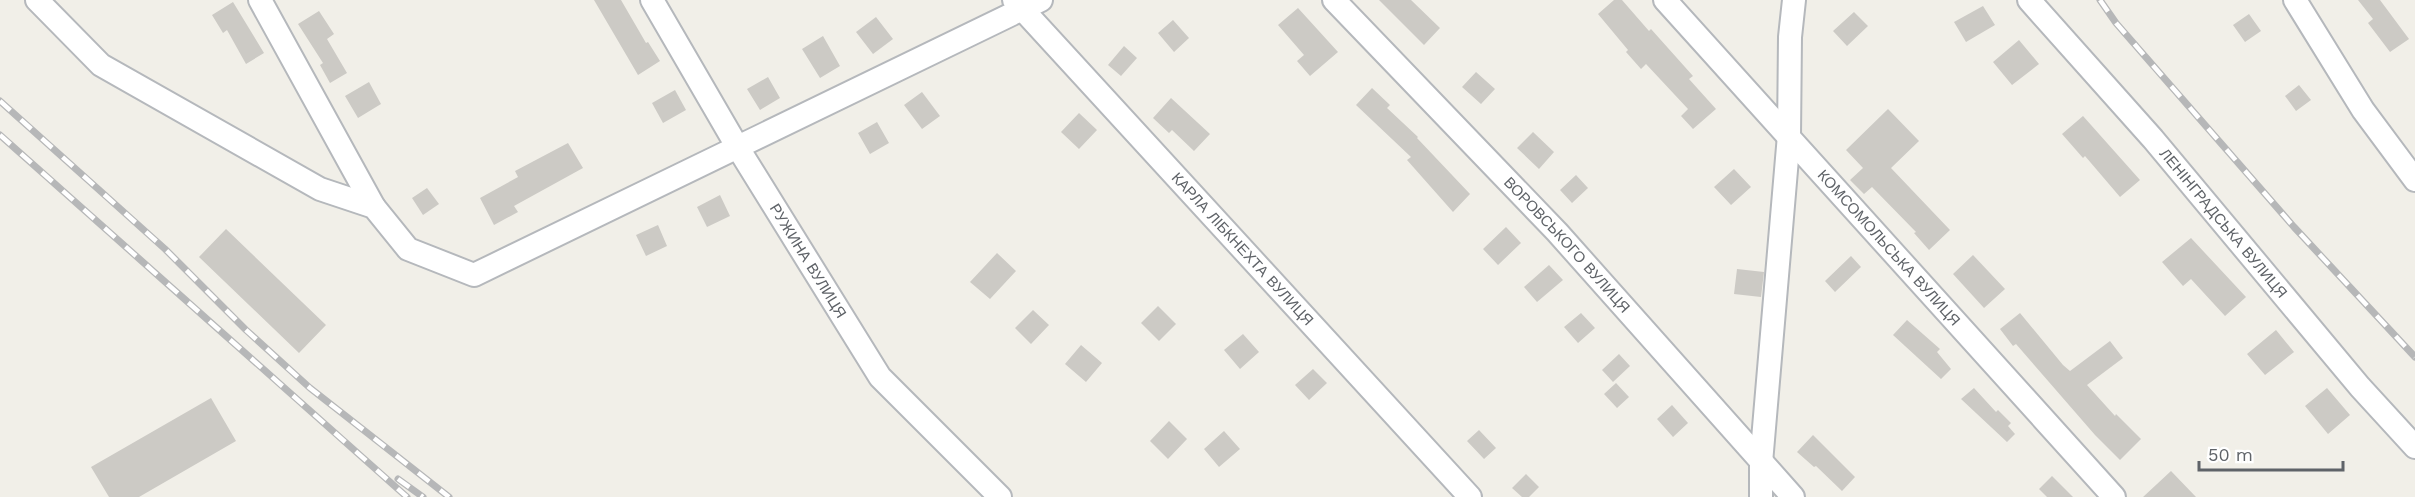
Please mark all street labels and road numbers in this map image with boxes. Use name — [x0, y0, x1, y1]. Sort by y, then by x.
street label: ЛЕНІНГРАДСЬКА ВУЛИЦЯ — [2156, 145, 2291, 302]
street label: КОМСОМОЛЬСЬКА ВУЛИЦЯ — [1814, 166, 1964, 330]
street label: КАРЛА ЛІБКНЕХТА ВУЛИЦЯ — [1168, 169, 1317, 329]
street label: ВОРОВСЬКОГО ВУЛИЦЯ — [1500, 173, 1634, 317]
street label: РУЖИНА ВУЛИЦЯ — [766, 200, 850, 321]

